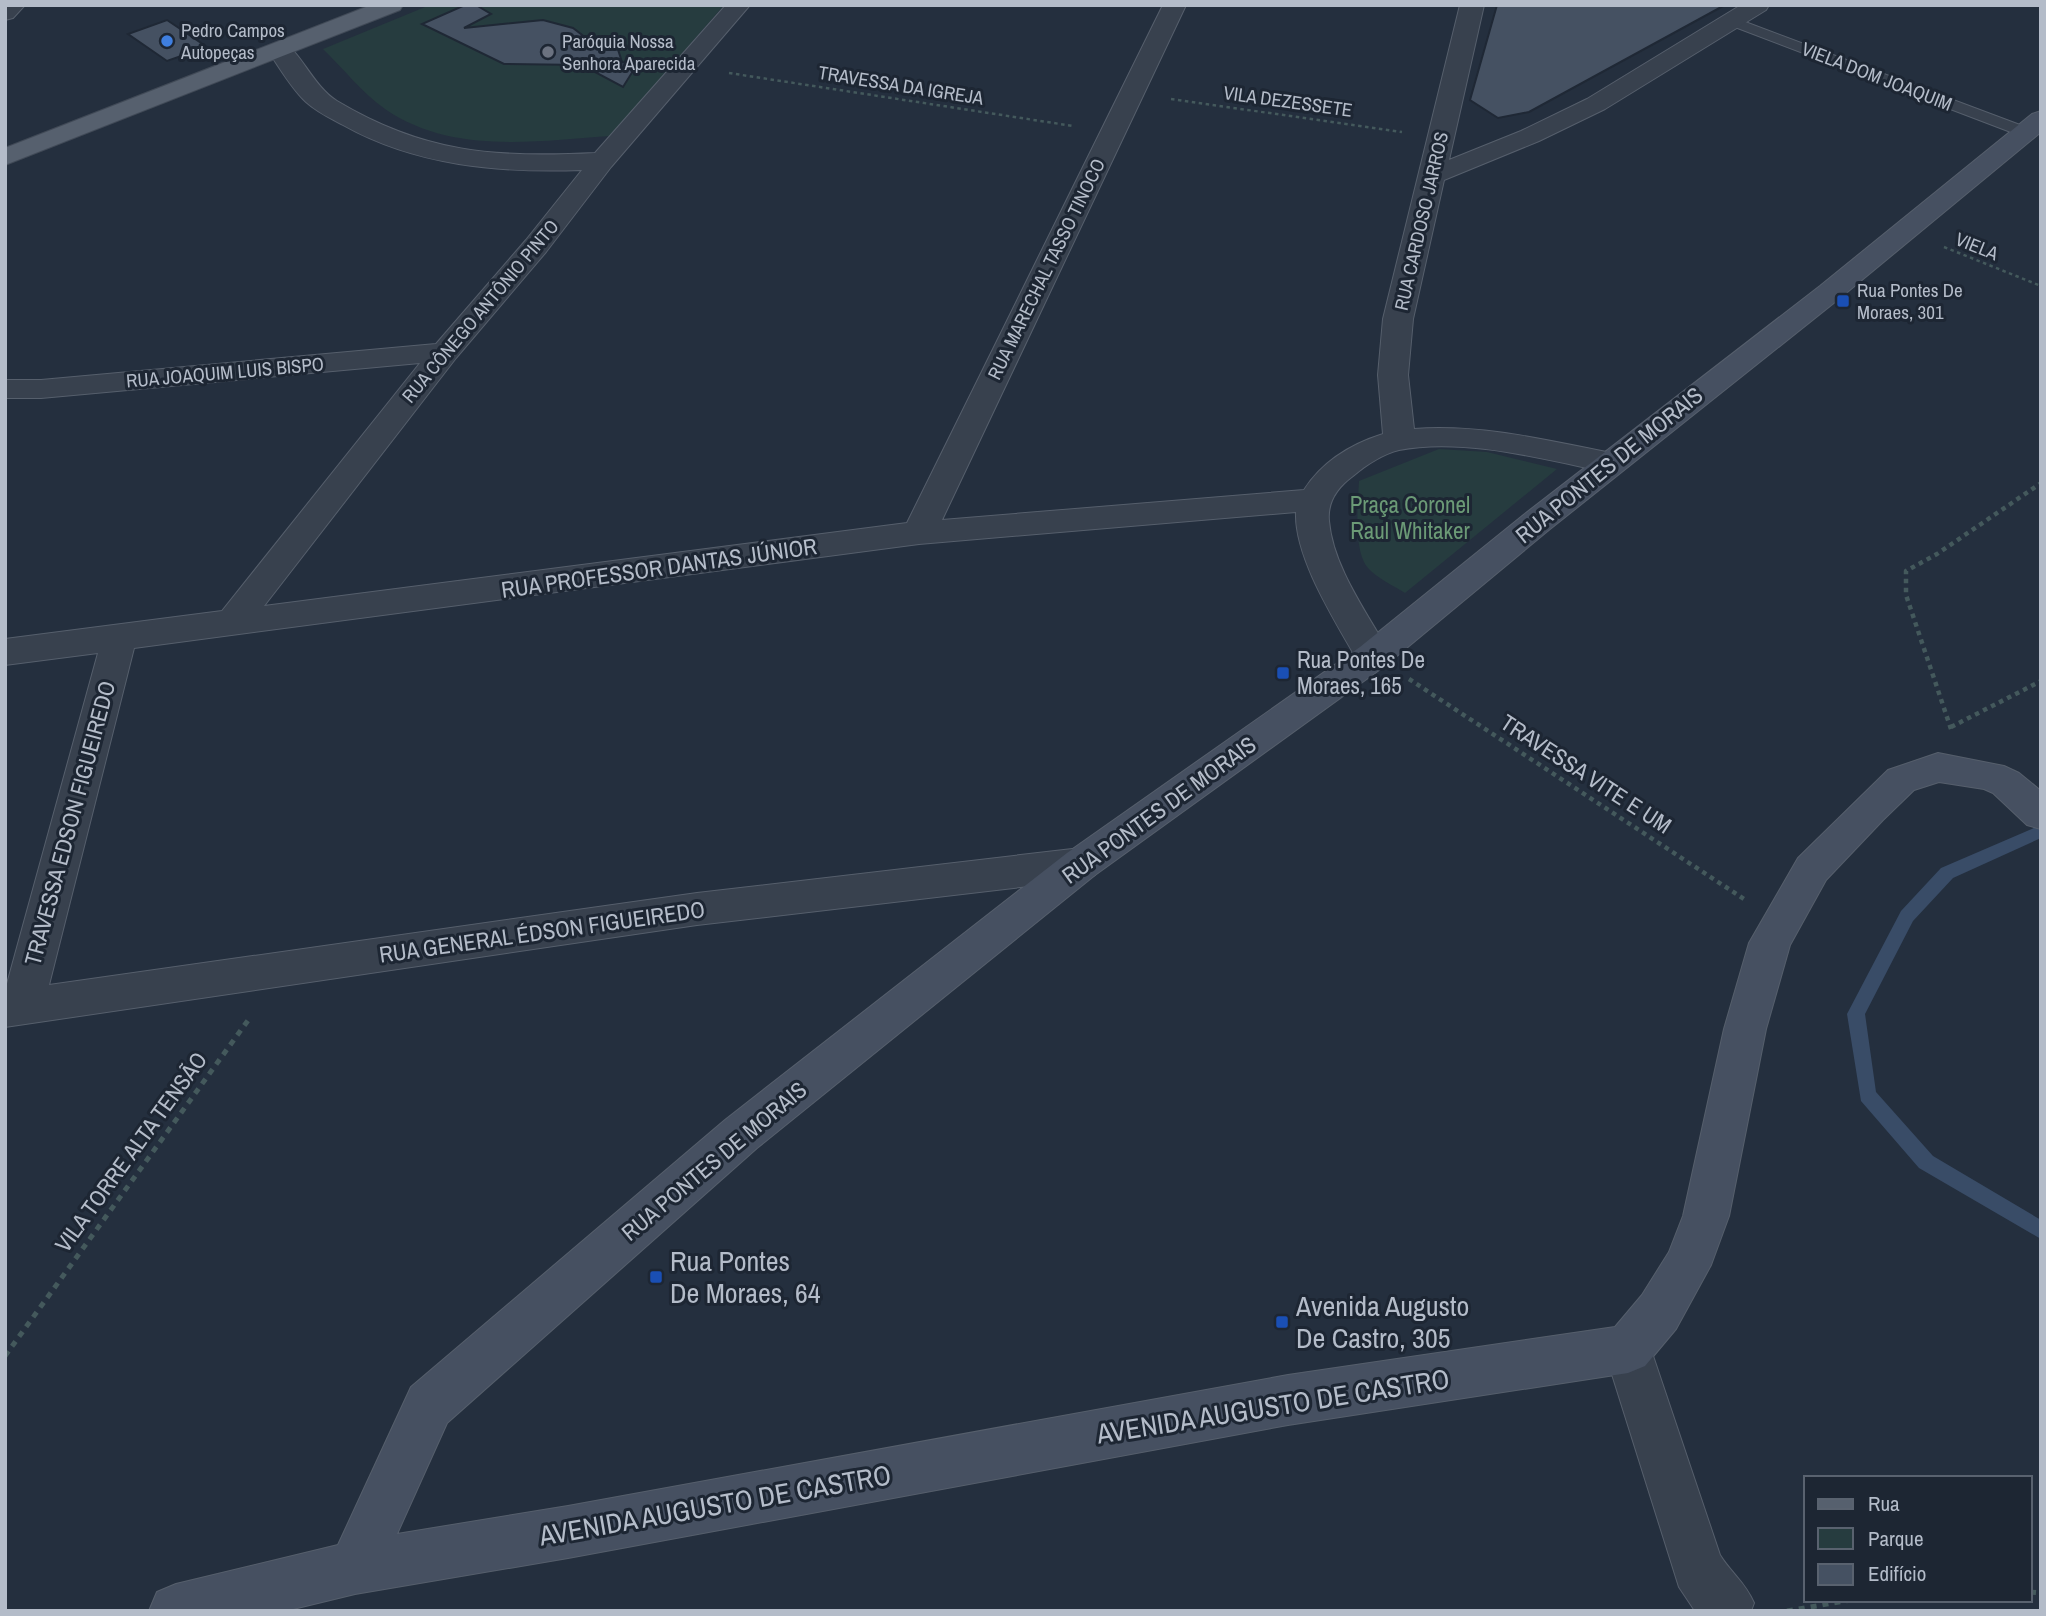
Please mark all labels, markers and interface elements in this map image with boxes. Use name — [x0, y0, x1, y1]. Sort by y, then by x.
place label: Pedro Campos Autopeças — [180, 17, 285, 65]
place label: Paróquia Nossa Senhora Aparecida — [562, 28, 696, 76]
marker: Pedro Campos Autopeças — [159, 33, 175, 49]
street label: VIELA DOM JOAQUIM — [1798, 35, 1956, 117]
marker: Paróquia Nossa Senhora Aparecida — [540, 44, 556, 60]
street label: TRAVESSA DA IGREJA — [817, 59, 986, 111]
street label: VILA DEZESSETE — [1222, 79, 1354, 123]
street label: RUA CARDOSO JARROS — [1388, 129, 1454, 313]
street label: RUA MARECHAL TASSO TINOCO — [981, 154, 1111, 384]
street label: RUA CÔNEGO ANTÔNIO PINTO — [396, 214, 564, 408]
street label: VIELA — [1952, 226, 2003, 267]
place label: Rua Pontes De Moraes, 301 — [1857, 277, 1963, 325]
marker: Rua Pontes De Moraes, 301 — [1835, 293, 1851, 309]
street label: RUA JOAQUIM LUIS BISPO — [125, 350, 325, 394]
street label: RUA PONTES DE MORAIS — [1509, 379, 1709, 550]
park label: Praça Coronel Raul Whitaker — [1350, 489, 1470, 546]
street label: RUA PROFESSOR DANTAS JÚNIOR — [499, 530, 819, 605]
place label: Rua Pontes De Moraes, 165 — [1297, 644, 1425, 701]
marker: Rua Pontes De Moraes, 165 — [1275, 665, 1291, 681]
street label: TRAVESSA EDSON FIGUEIREDO — [17, 677, 122, 968]
street label: TRAVESSA VITE E UM — [1495, 707, 1678, 840]
street label: RUA PONTES DE MORAIS — [1055, 729, 1262, 891]
street label: RUA GENERAL ÉDSON FIGUEIREDO — [377, 893, 707, 970]
street label: VILA TORRE ALTA TENSÃO — [47, 1045, 214, 1258]
street label: RUA PONTES DE MORAIS — [615, 1074, 813, 1247]
place label: Rua Pontes De Moraes, 64 — [670, 1242, 821, 1312]
marker: Rua Pontes De Moraes, 64 — [648, 1269, 664, 1285]
place label: Avenida Augusto De Castro, 305 — [1295, 1287, 1469, 1357]
marker: Avenida Augusto De Castro, 305 — [1274, 1314, 1290, 1330]
street label: AVENIDA AUGUSTO DE CASTRO — [1093, 1359, 1452, 1453]
street label: AVENIDA AUGUSTO DE CASTRO — [535, 1455, 894, 1555]
legend — [1804, 1476, 2032, 1602]
text: Rua — [1868, 1489, 1900, 1518]
text: Parque — [1868, 1524, 1924, 1553]
text: Edifício — [1868, 1559, 1926, 1588]

